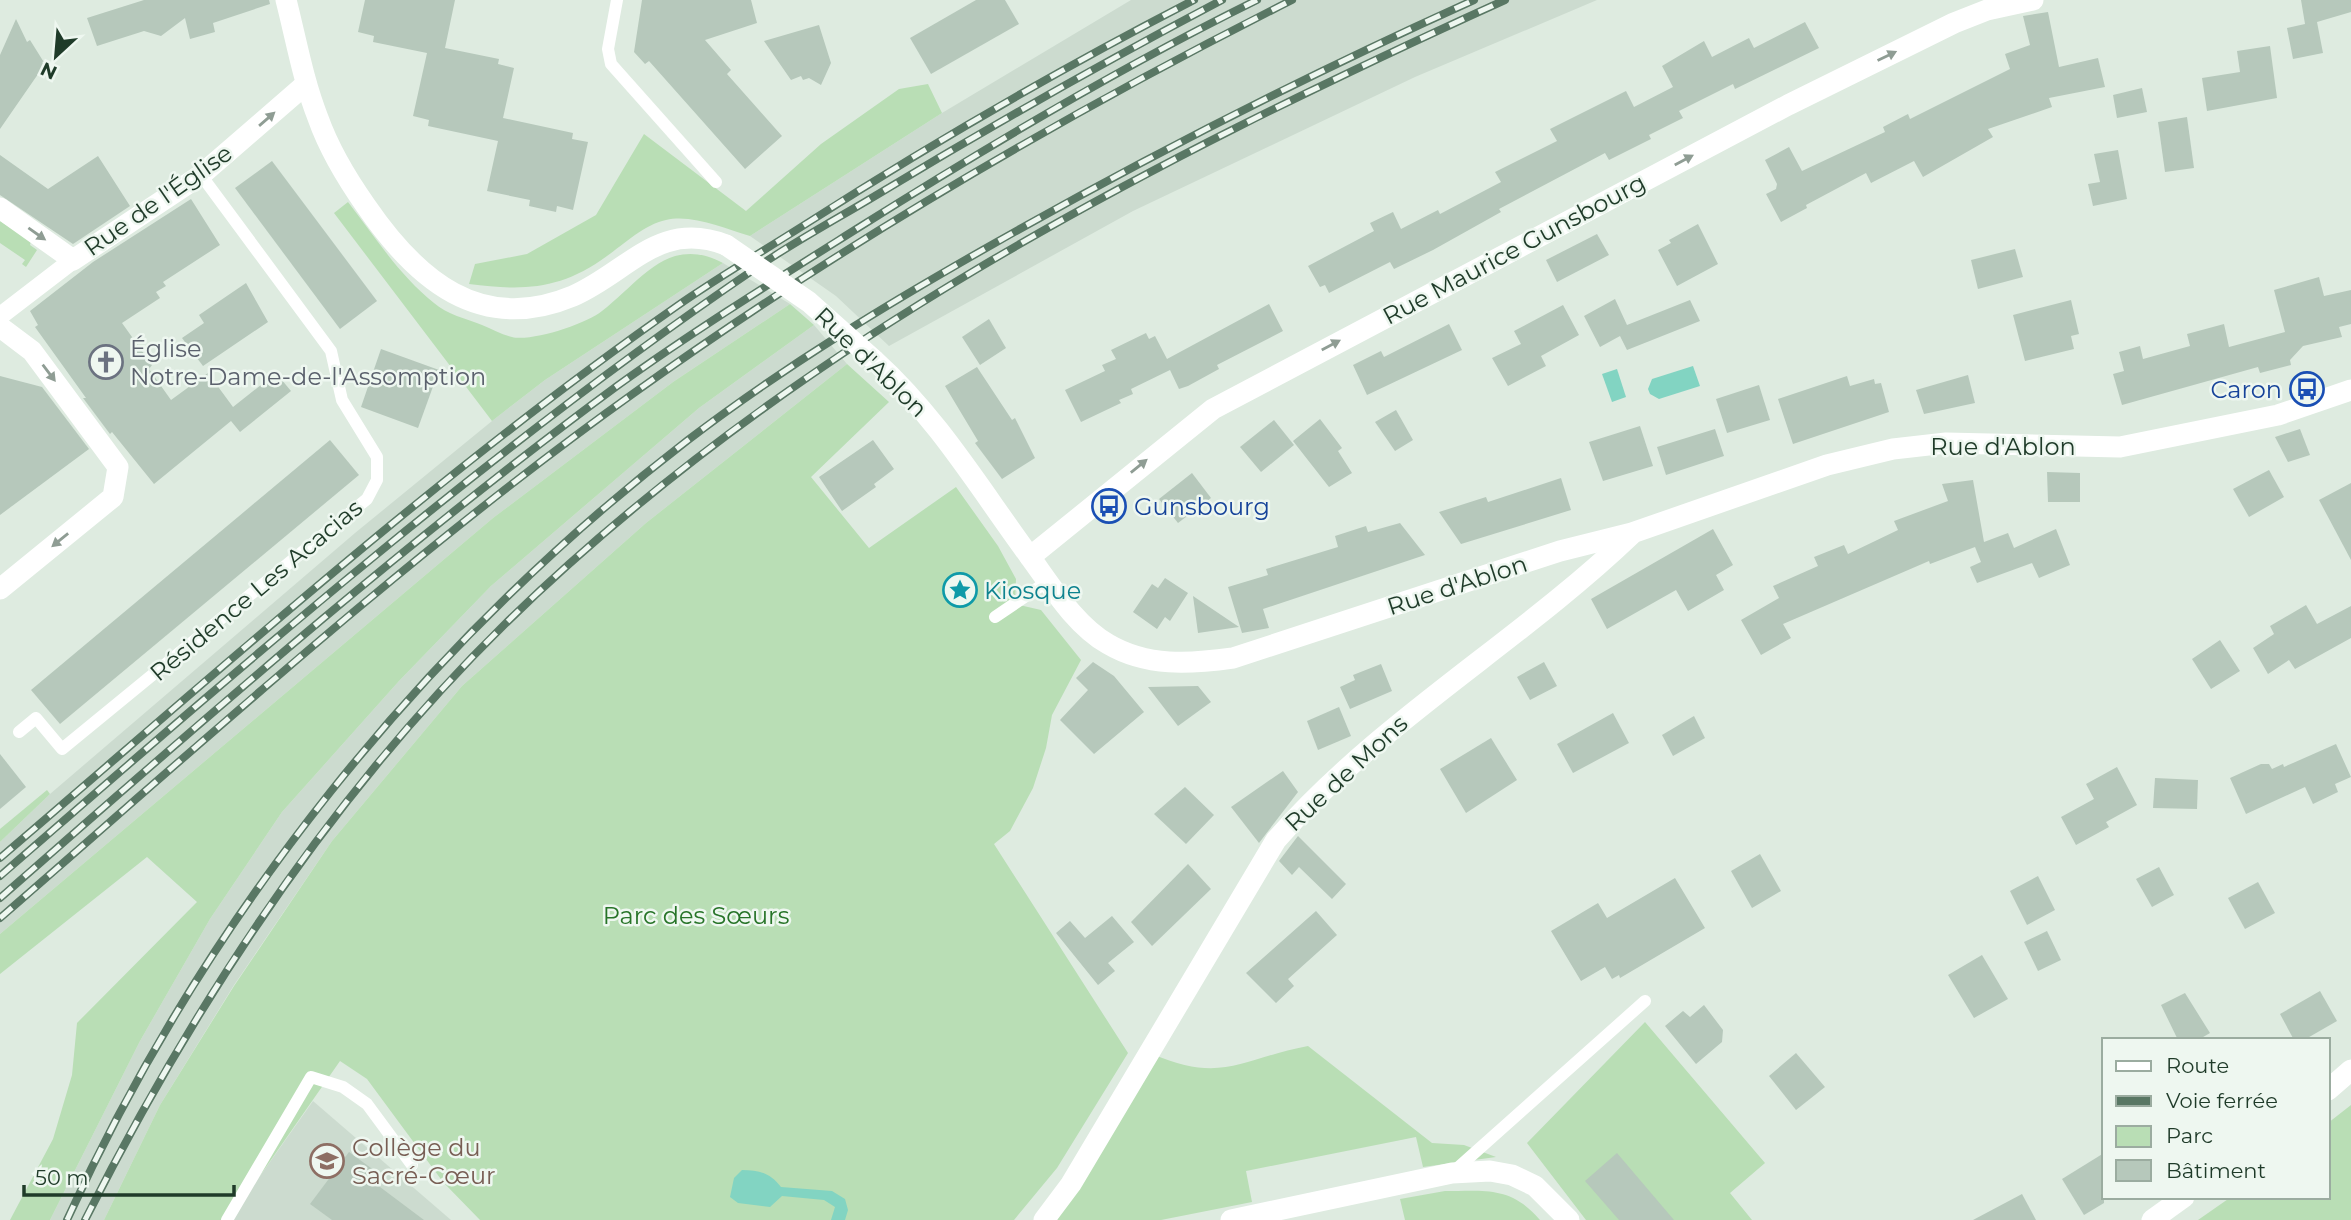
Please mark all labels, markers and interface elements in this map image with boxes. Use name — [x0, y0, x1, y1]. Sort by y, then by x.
north arrow — [21, 21, 91, 91]
one-way arrow — [1877, 51, 1897, 62]
text: N — [37, 57, 61, 85]
one-way arrow — [258, 112, 275, 127]
street label: Rue de l'Église — [78, 138, 238, 262]
one-way arrow — [1675, 154, 1694, 166]
street label: Rue Maurice Gunsbourg — [1378, 167, 1650, 331]
one-way arrow — [28, 227, 46, 241]
street label: Rue d'Ablon — [809, 301, 933, 423]
place label: Église Notre-Dame-de-l'Assomption — [130, 334, 486, 391]
one-way arrow — [1321, 339, 1341, 351]
church icon: Église Notre-Dame-de-l'Assomption — [87, 343, 125, 381]
one-way arrow — [42, 364, 56, 383]
bus stop icon: Caron — [2288, 370, 2326, 408]
place label: Caron — [2210, 375, 2282, 404]
street label: Rue d'Ablon — [1930, 432, 2076, 461]
one-way arrow — [1131, 459, 1148, 474]
bus stop icon: Gunsbourg — [1090, 487, 1128, 525]
place label: Gunsbourg — [1134, 492, 1270, 521]
street label: Résidence Les Acacias — [144, 493, 368, 687]
one-way arrow — [51, 532, 69, 548]
street label: Rue d'Ablon — [1383, 549, 1531, 621]
place icon: Kiosque — [941, 571, 979, 609]
place label: Kiosque — [984, 576, 1081, 605]
street label: Rue de Mons — [1279, 709, 1413, 837]
park label: Parc des Sœurs — [603, 901, 789, 930]
legend — [2102, 1038, 2330, 1199]
text: Route — [2166, 1053, 2229, 1078]
text: Voie ferrée — [2166, 1088, 2278, 1113]
text: Parc — [2166, 1123, 2213, 1148]
place label: Collège du Sacré-Cœur — [352, 1133, 496, 1190]
school or university icon: Collège du Sacré-Cœur — [308, 1142, 346, 1180]
scale bar — [24, 1154, 234, 1198]
text: Bâtiment — [2166, 1158, 2266, 1183]
text: 50 m — [35, 1165, 89, 1190]

